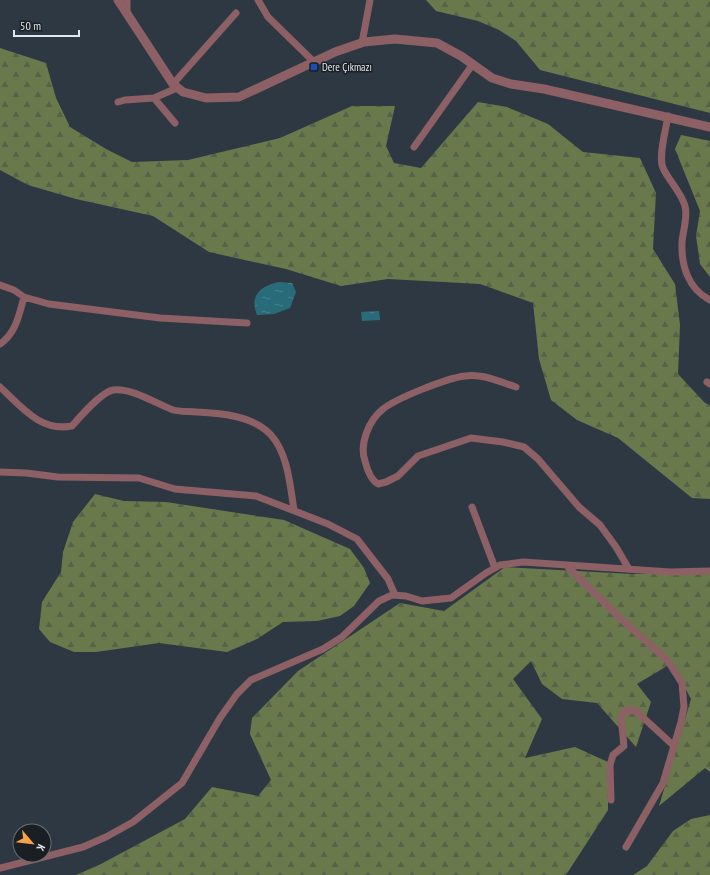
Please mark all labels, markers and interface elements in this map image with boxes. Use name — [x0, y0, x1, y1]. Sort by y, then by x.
scale bar — [14, 12, 79, 38]
text: 50 m — [20, 18, 41, 33]
place label: Dere Çıkmazı — [322, 60, 372, 74]
marker: Dere Çıkmazı — [309, 62, 319, 72]
north arrow — [12, 823, 52, 863]
text: K — [33, 842, 48, 854]

